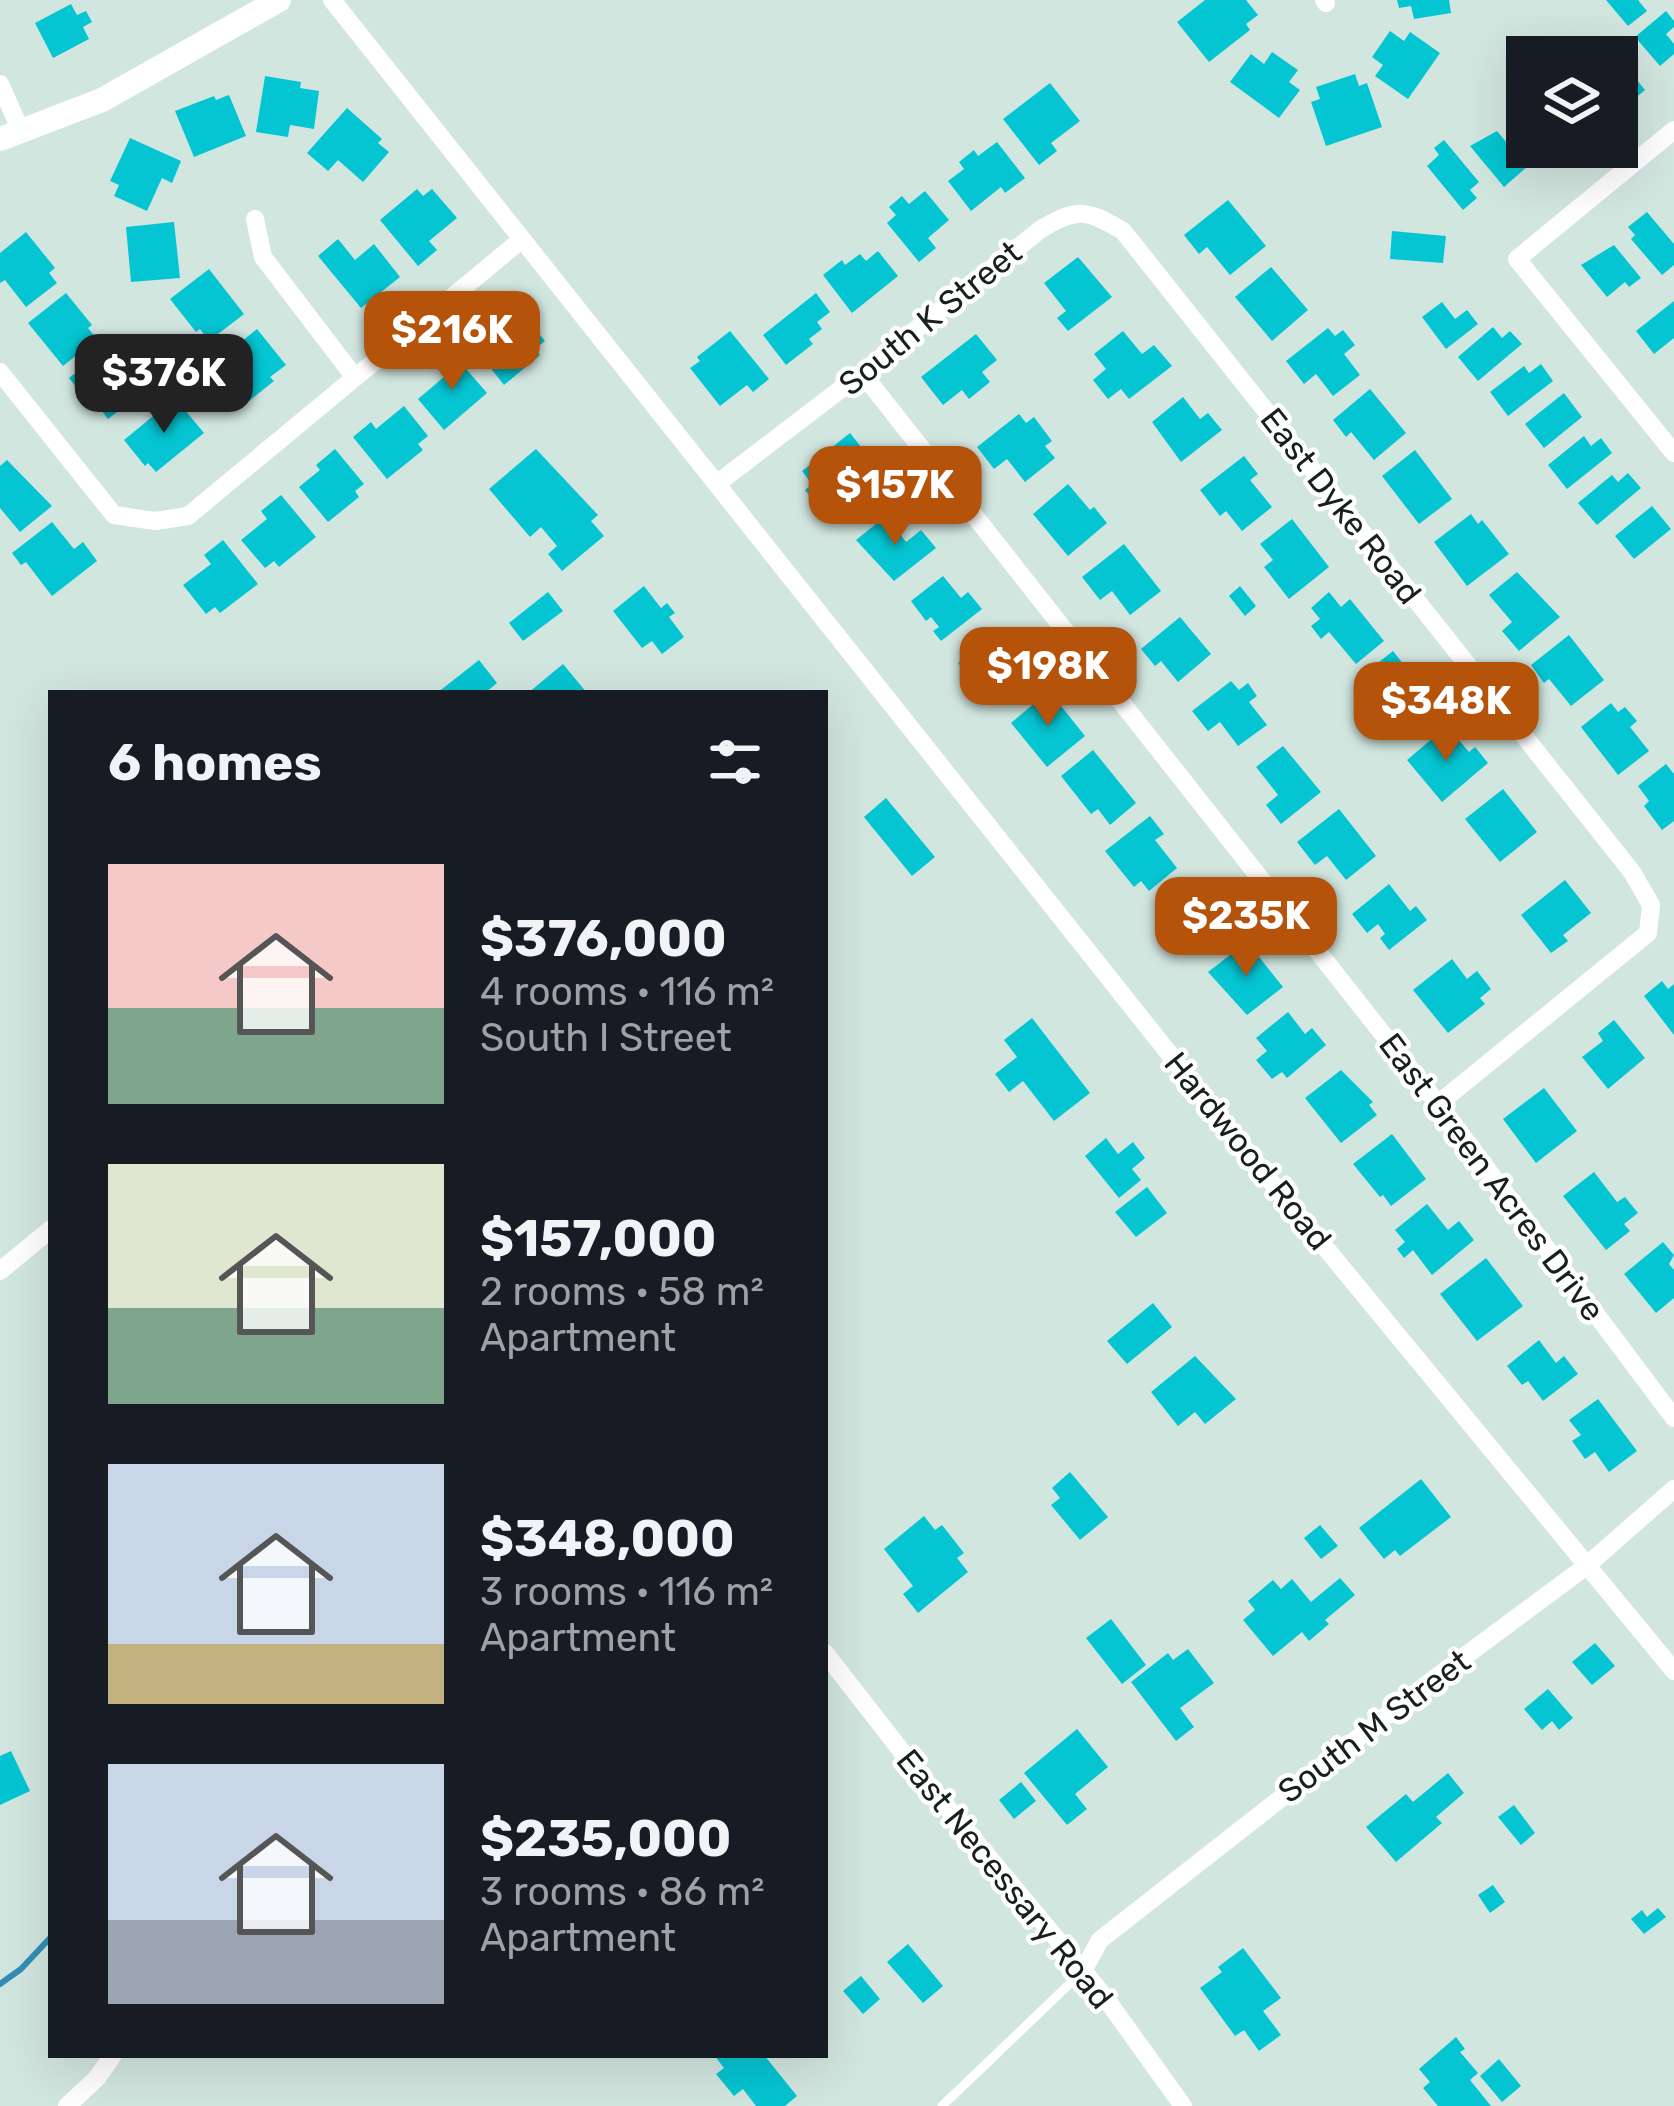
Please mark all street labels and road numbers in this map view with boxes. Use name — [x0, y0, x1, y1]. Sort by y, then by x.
street label: South K Street — [831, 232, 1029, 403]
street label: East Dyke Road — [1252, 400, 1430, 612]
street label: East Green Acres Drive — [1371, 1025, 1613, 1329]
street label: Hardwood Road — [1156, 1044, 1340, 1258]
street label: South M Street — [1270, 1641, 1478, 1811]
street label: East Necessary Road — [888, 1742, 1122, 2016]

